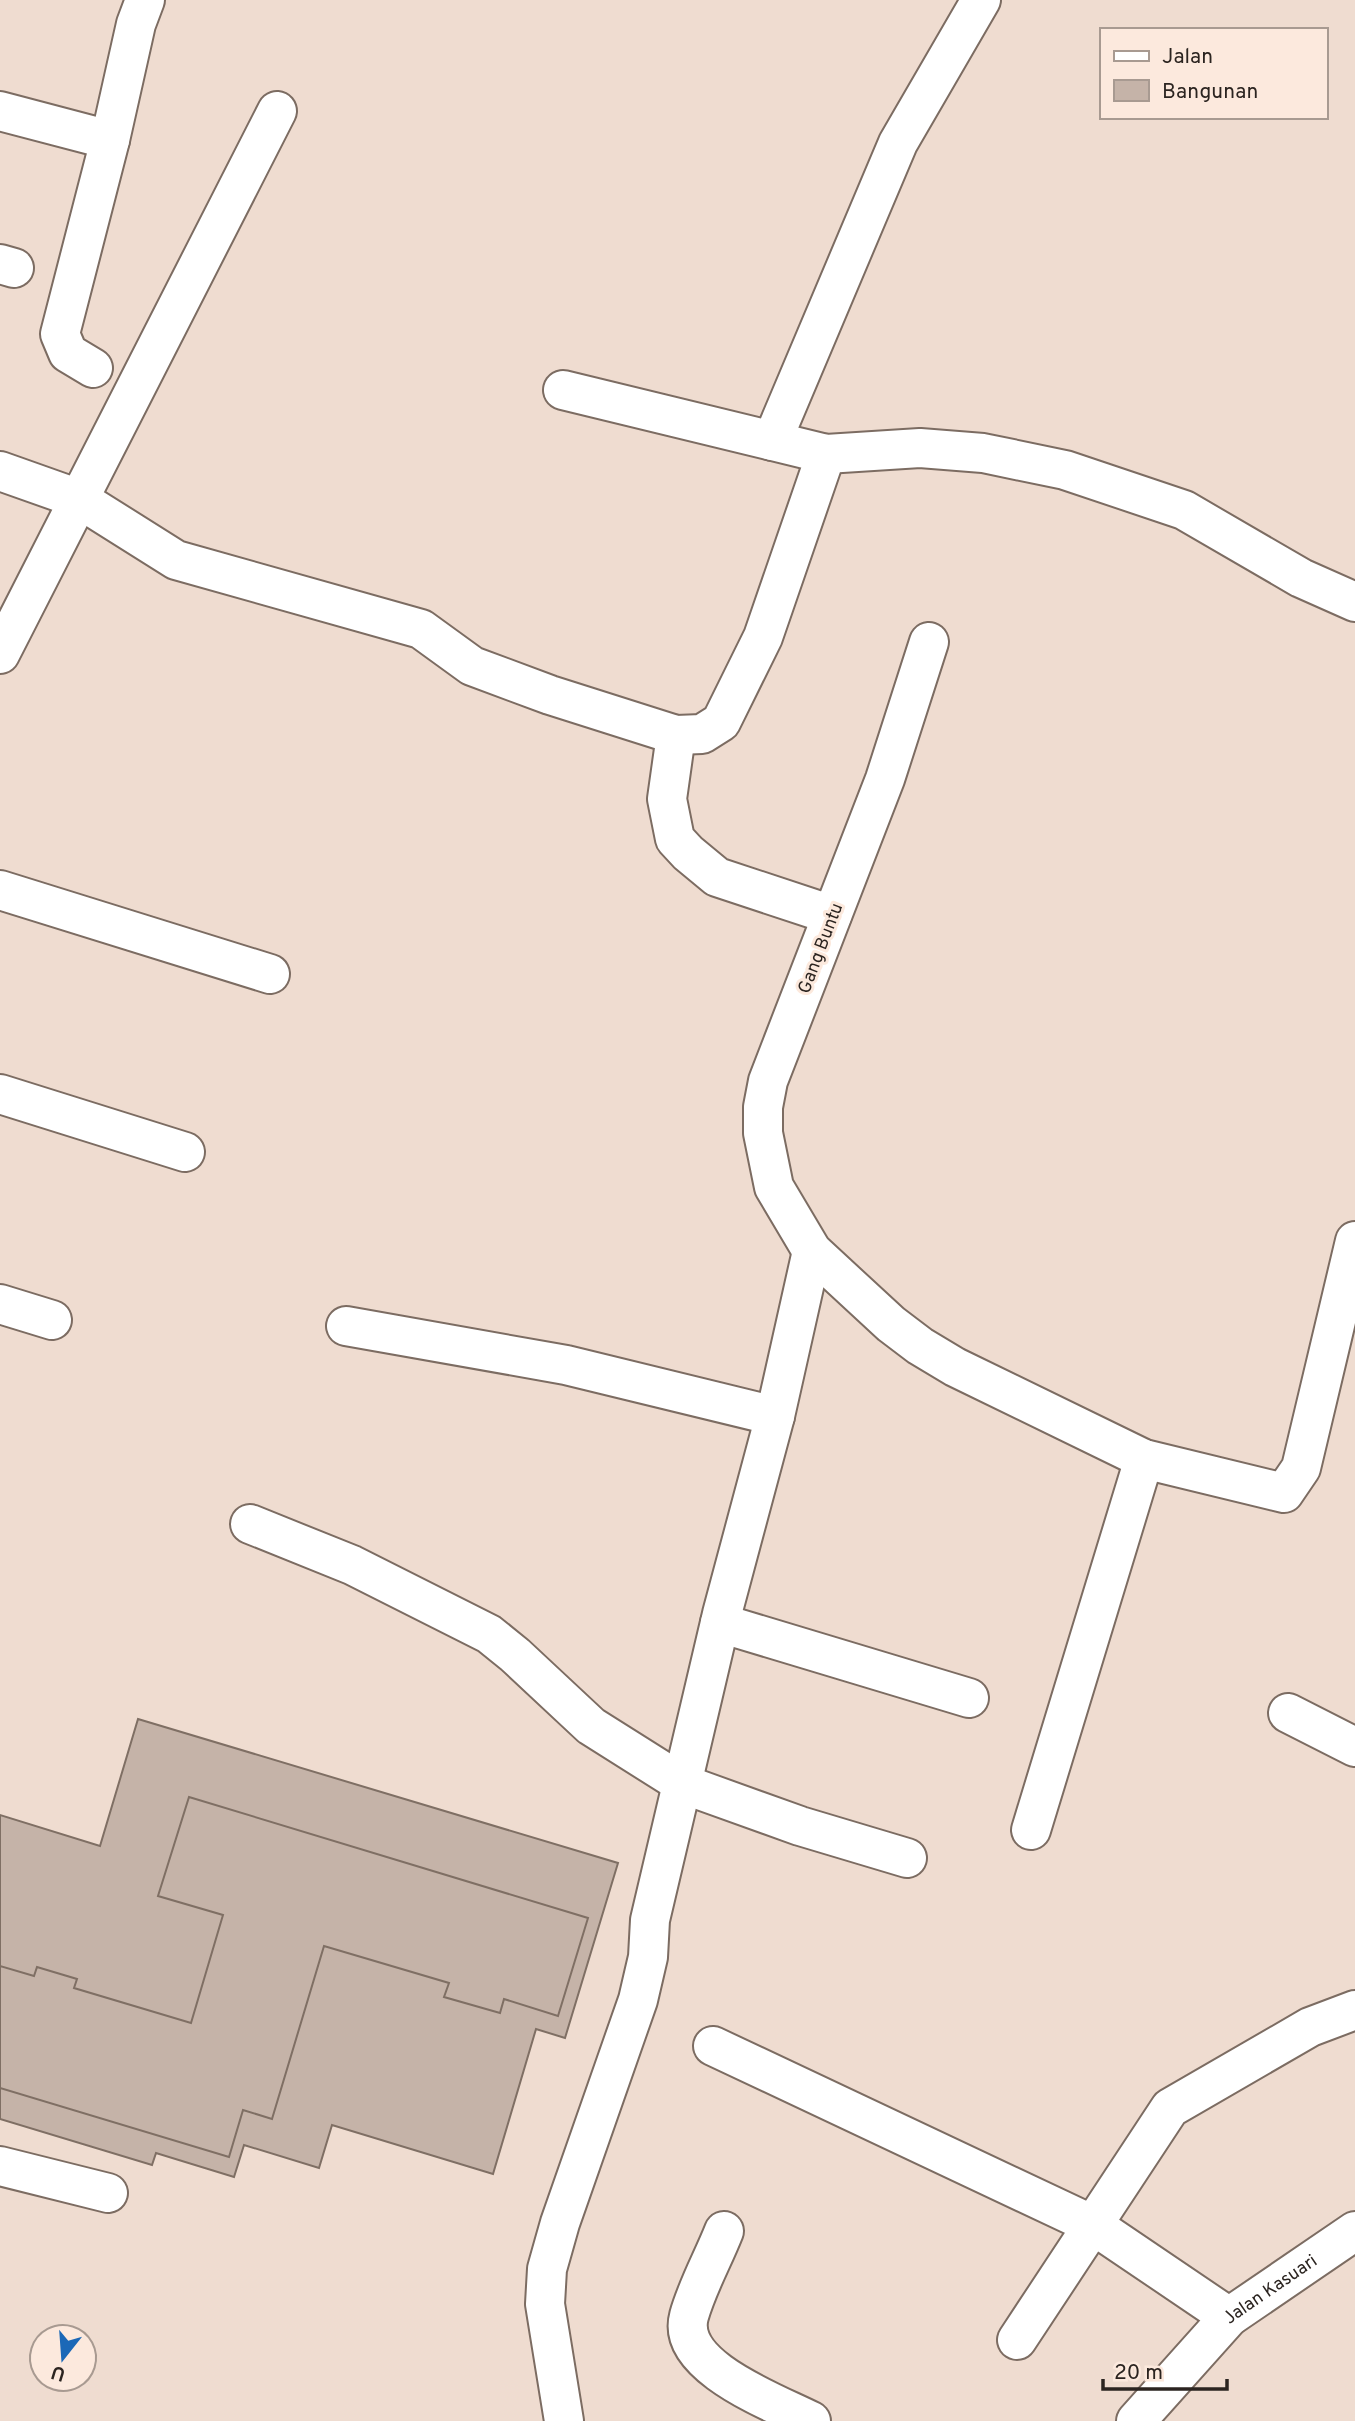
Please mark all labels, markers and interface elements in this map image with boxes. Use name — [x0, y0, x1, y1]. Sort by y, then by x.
legend — [1100, 28, 1327, 119]
text: Jalan — [1162, 44, 1213, 71]
text: Bangunan — [1162, 79, 1258, 106]
street label: Gang Buntu — [794, 900, 849, 997]
street label: Jalan Kasuari — [1218, 2250, 1322, 2329]
north arrow — [28, 2323, 98, 2393]
scale bar — [1103, 2348, 1227, 2392]
text: U — [49, 2359, 69, 2386]
text: 20 m — [1114, 2360, 1163, 2387]

